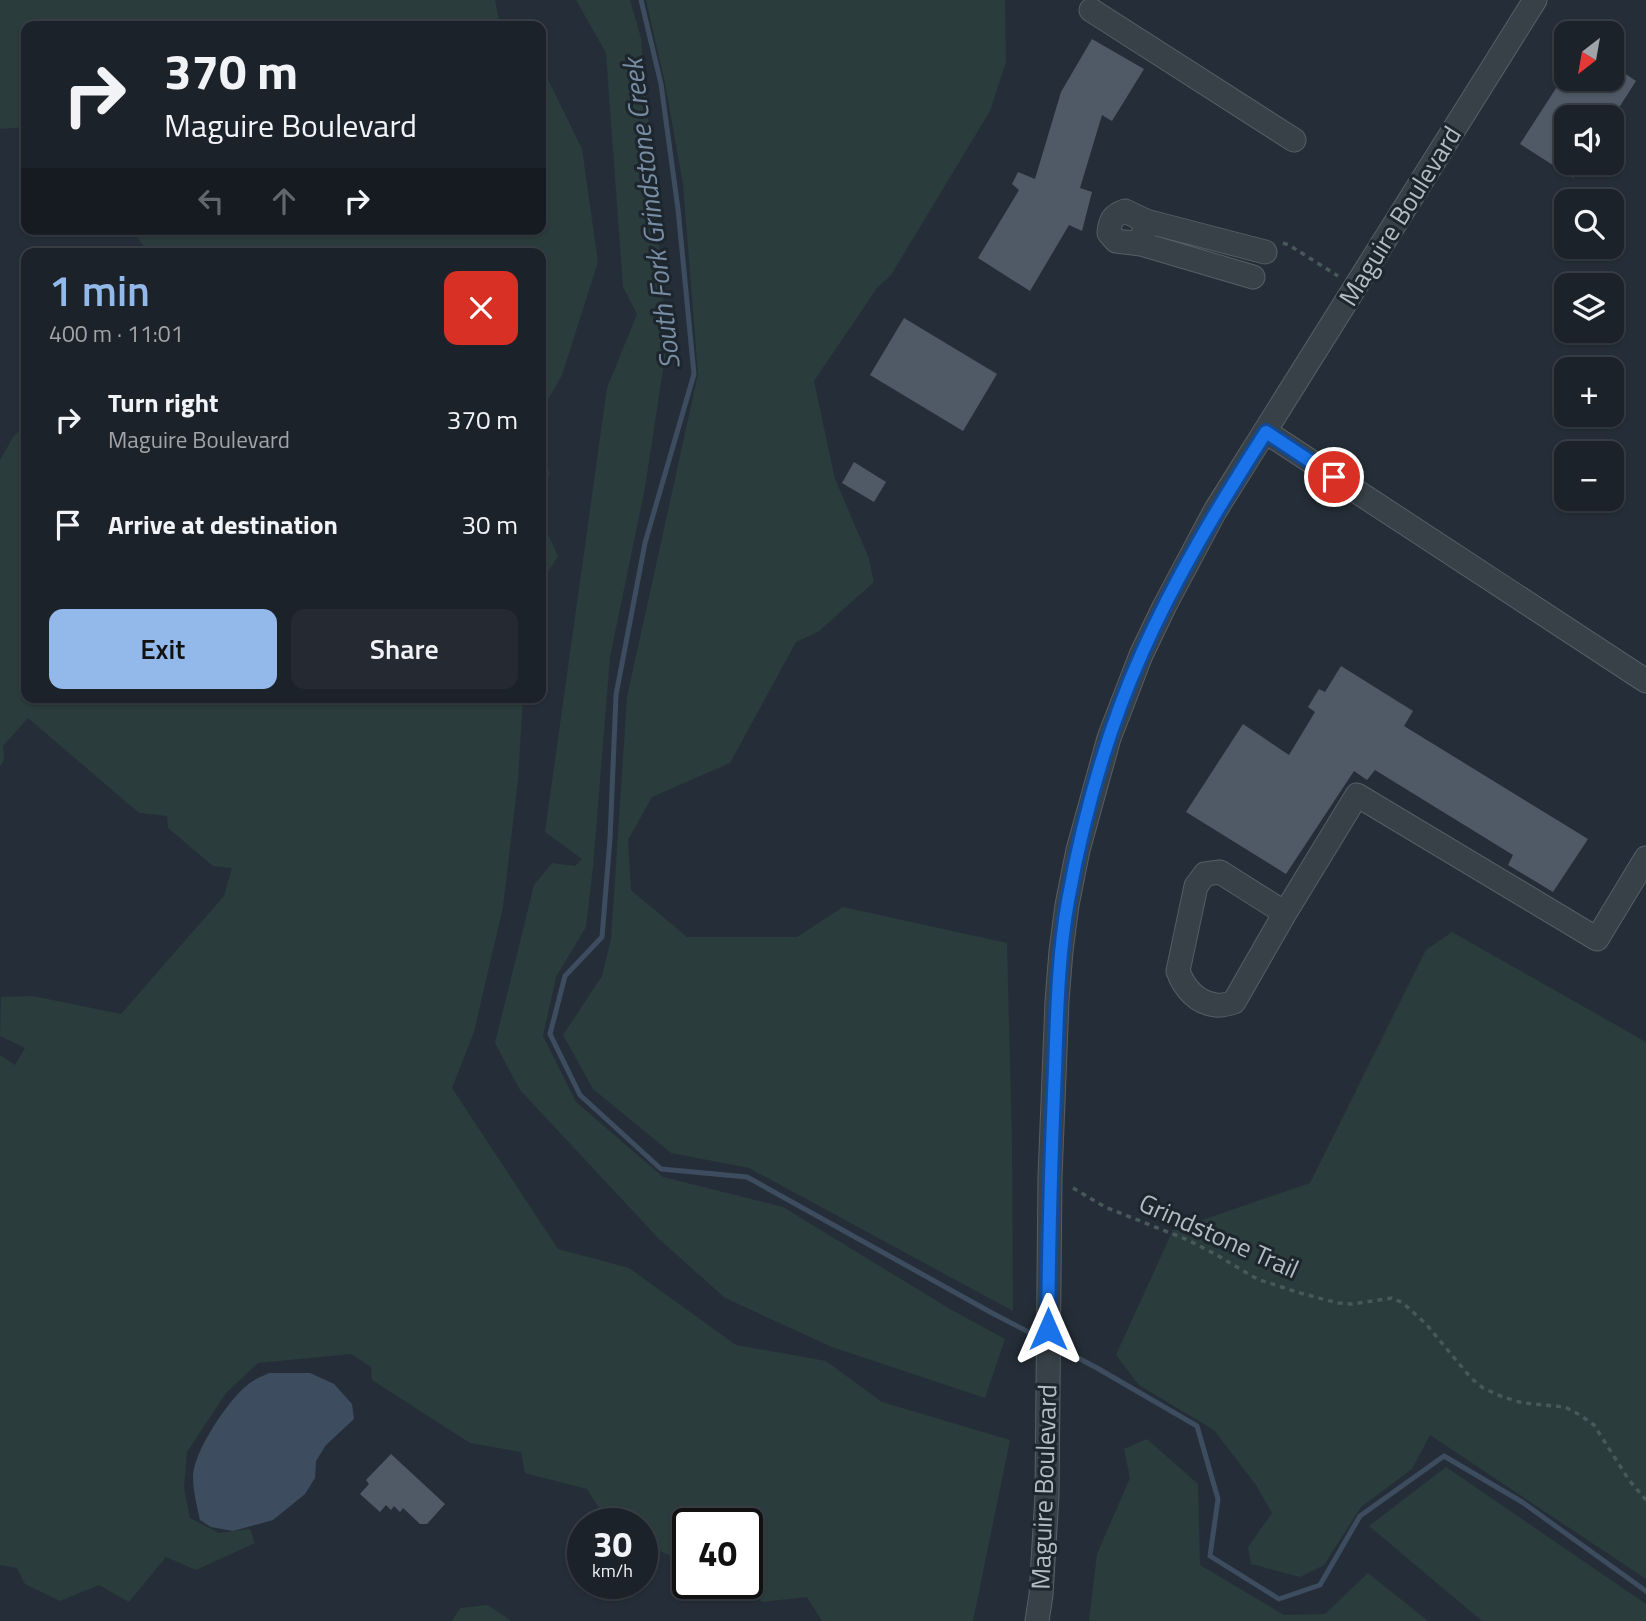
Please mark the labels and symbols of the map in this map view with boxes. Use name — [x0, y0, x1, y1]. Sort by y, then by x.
north arrow — [1554, 21, 1624, 91]
water label: South Fork Grindstone Creek — [610, 53, 691, 372]
street label: Maguire Boulevard — [1329, 118, 1471, 313]
pin — [1304, 447, 1364, 507]
street label: Grindstone Trail — [1133, 1183, 1305, 1288]
position arrow — [1011, 1292, 1085, 1366]
street label: Maguire Boulevard — [1020, 1384, 1067, 1590]
speed limit sign: 40 — [672, 1508, 763, 1599]

